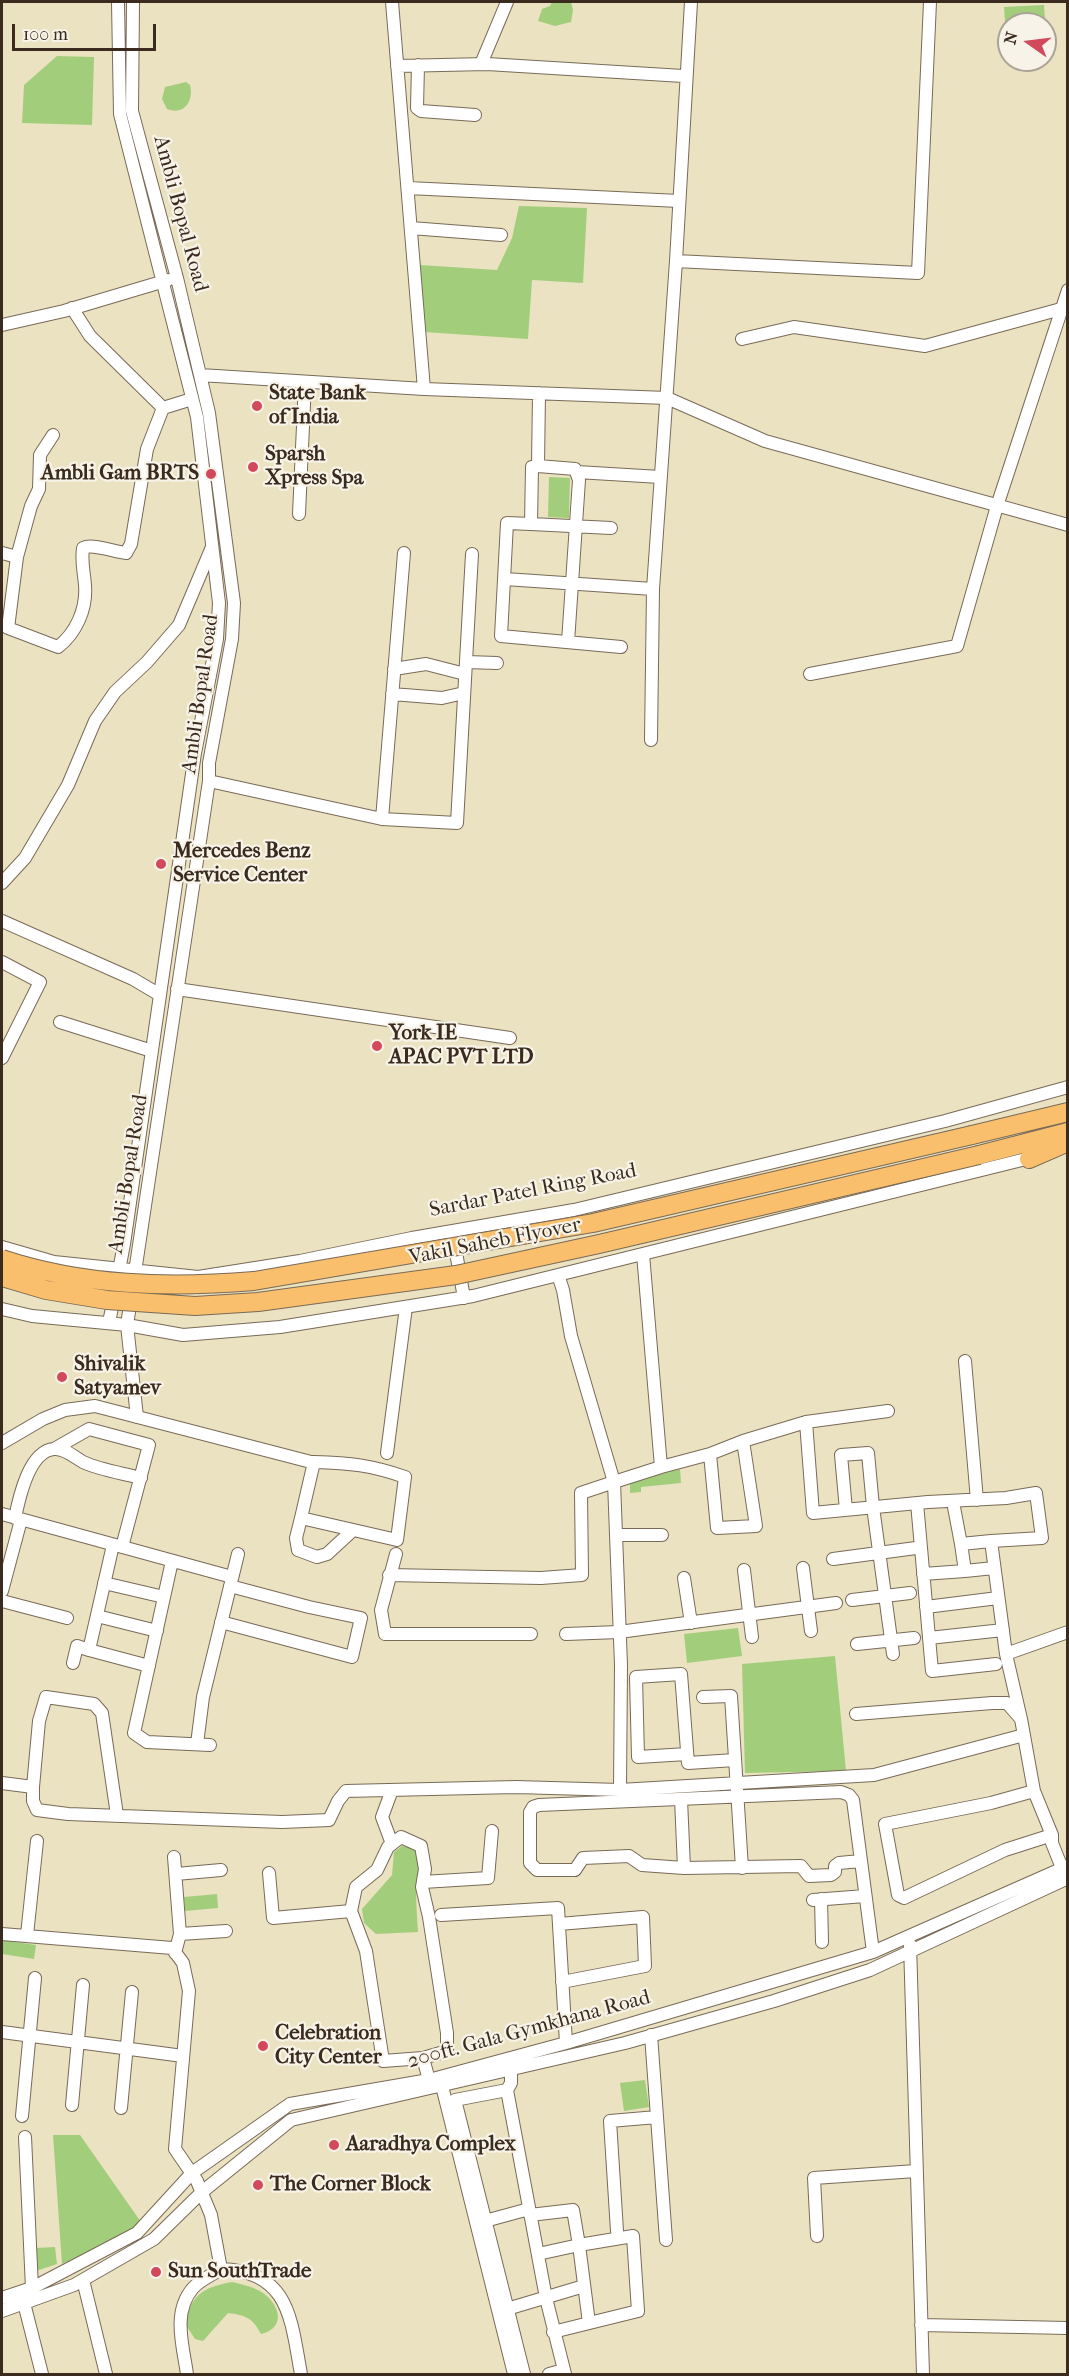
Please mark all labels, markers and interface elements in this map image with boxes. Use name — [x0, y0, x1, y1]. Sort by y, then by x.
scale bar — [15, 12, 159, 50]
north arrow — [997, 12, 1057, 72]
text: 100 m — [23, 24, 68, 45]
text: N — [1000, 30, 1022, 46]
street label: Ambli Bopal Road — [147, 133, 213, 295]
place label: State Bank of India — [269, 381, 366, 431]
marker: State Bank of India — [250, 399, 264, 413]
place label: Sparsh Xpress Spa — [265, 442, 363, 492]
marker: Sparsh Xpress Spa — [246, 460, 260, 474]
place label: Ambli Gam BRTS — [41, 461, 199, 487]
marker: Ambli Gam BRTS — [204, 467, 218, 481]
street label: Ambli Bopal Road — [177, 613, 225, 775]
place label: Mercedes Benz Service Center — [173, 839, 310, 889]
marker: Mercedes Benz Service Center — [154, 857, 168, 871]
place label: York IE APAC PVT LTD — [389, 1021, 534, 1071]
marker: York IE APAC PVT LTD — [370, 1039, 384, 1053]
street label: Ambli Bopal Road — [104, 1093, 154, 1255]
street label: Sardar Patel Ring Road — [427, 1159, 639, 1223]
street label: Vakil Saheb Flyover — [407, 1213, 583, 1271]
place label: Shivalik Satyamev — [74, 1352, 161, 1402]
marker: Shivalik Satyamev — [55, 1370, 69, 1384]
street label: 200ft. Gala Gymkhana Road — [405, 1985, 653, 2075]
place label: Celebration City Center — [275, 2021, 382, 2071]
marker: Celebration City Center — [256, 2039, 270, 2053]
place label: Aaradhya Complex — [346, 2132, 516, 2158]
marker: Aaradhya Complex — [327, 2138, 341, 2152]
place label: The Corner Block — [270, 2172, 431, 2198]
marker: The Corner Block — [251, 2178, 265, 2192]
place label: Sun SouthTrade — [168, 2259, 311, 2285]
marker: Sun SouthTrade — [149, 2265, 163, 2279]

